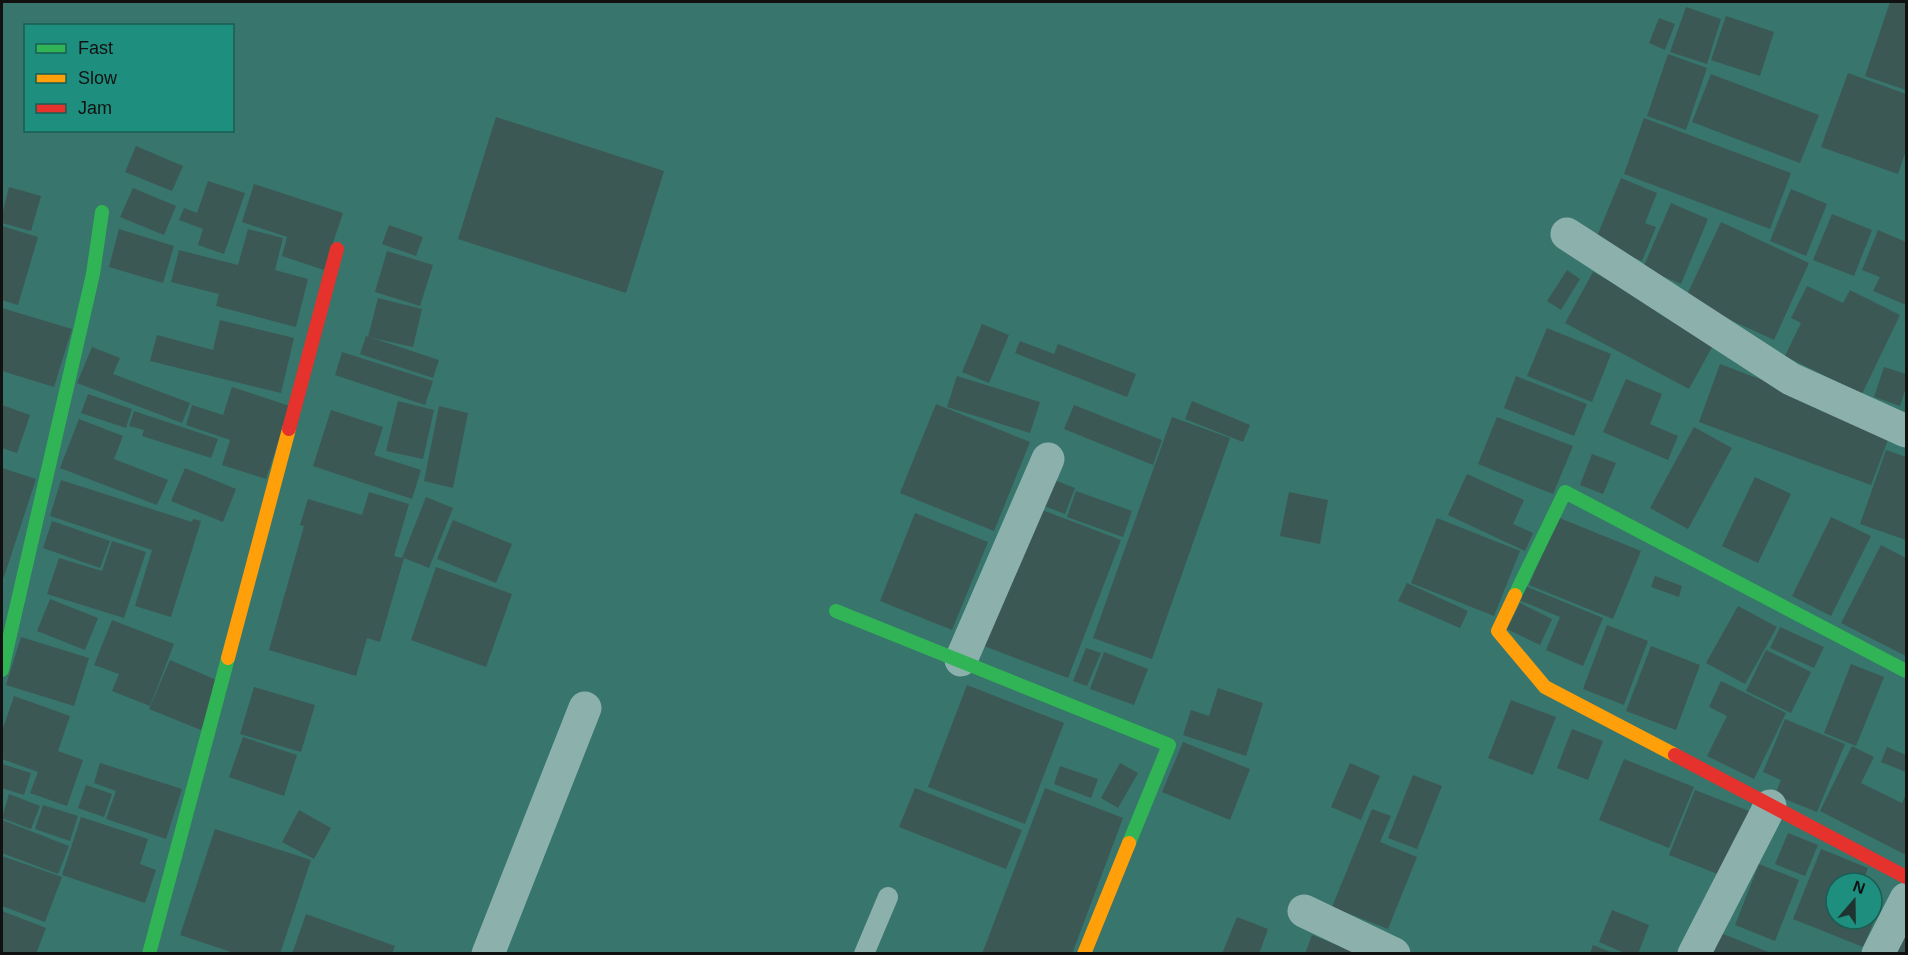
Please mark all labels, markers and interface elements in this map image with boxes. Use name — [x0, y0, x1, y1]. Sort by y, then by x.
legend — [24, 24, 234, 132]
text: Fast — [78, 38, 113, 58]
text: Slow — [78, 68, 118, 88]
text: Jam — [78, 98, 112, 118]
north arrow — [1824, 871, 1884, 931]
text: N — [1851, 877, 1867, 897]

